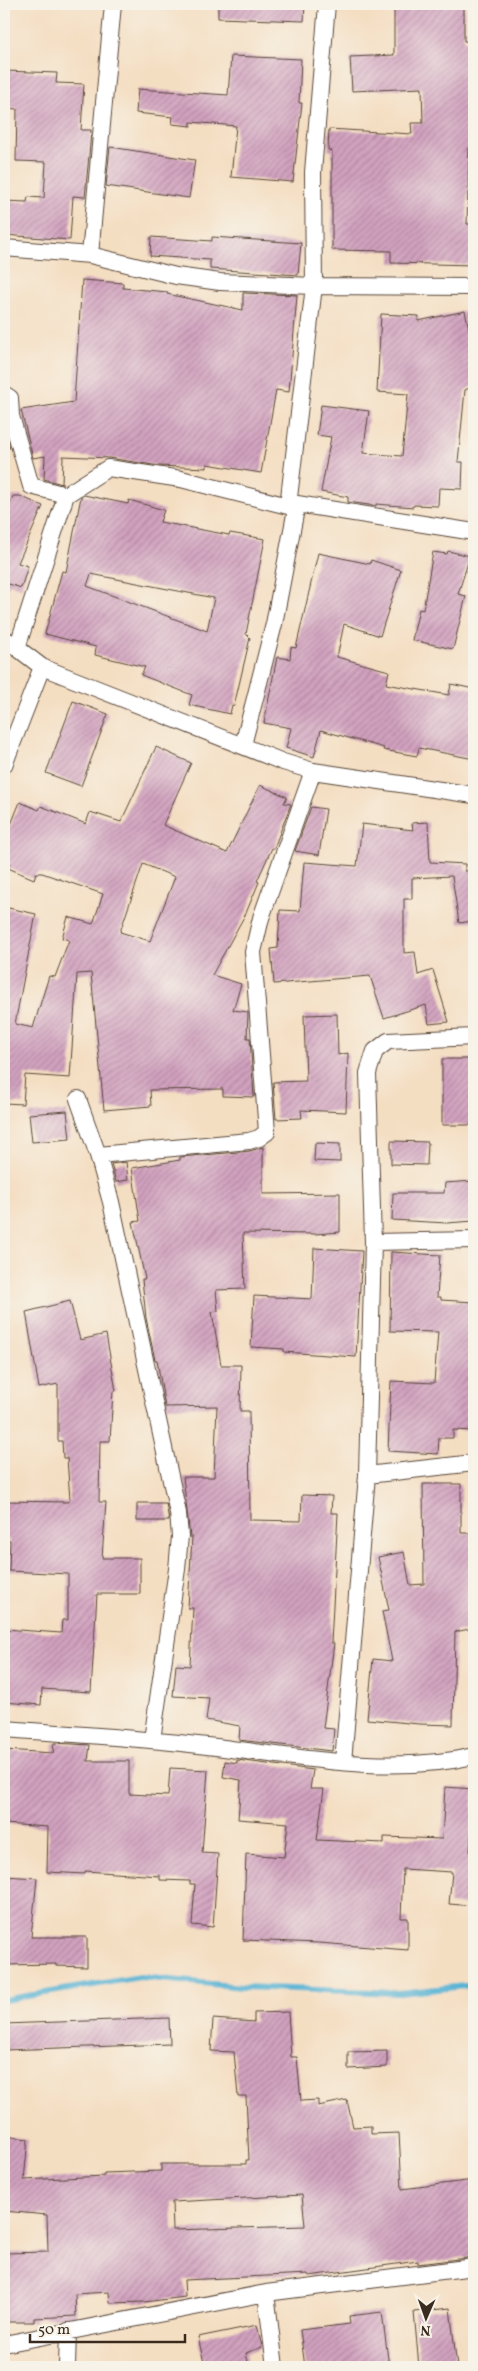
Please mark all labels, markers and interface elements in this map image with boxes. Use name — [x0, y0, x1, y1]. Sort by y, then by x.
north arrow — [400, 2294, 450, 2344]
scale bar — [30, 2311, 185, 2343]
text: 50 m — [38, 2320, 70, 2341]
text: N — [420, 2320, 431, 2339]

